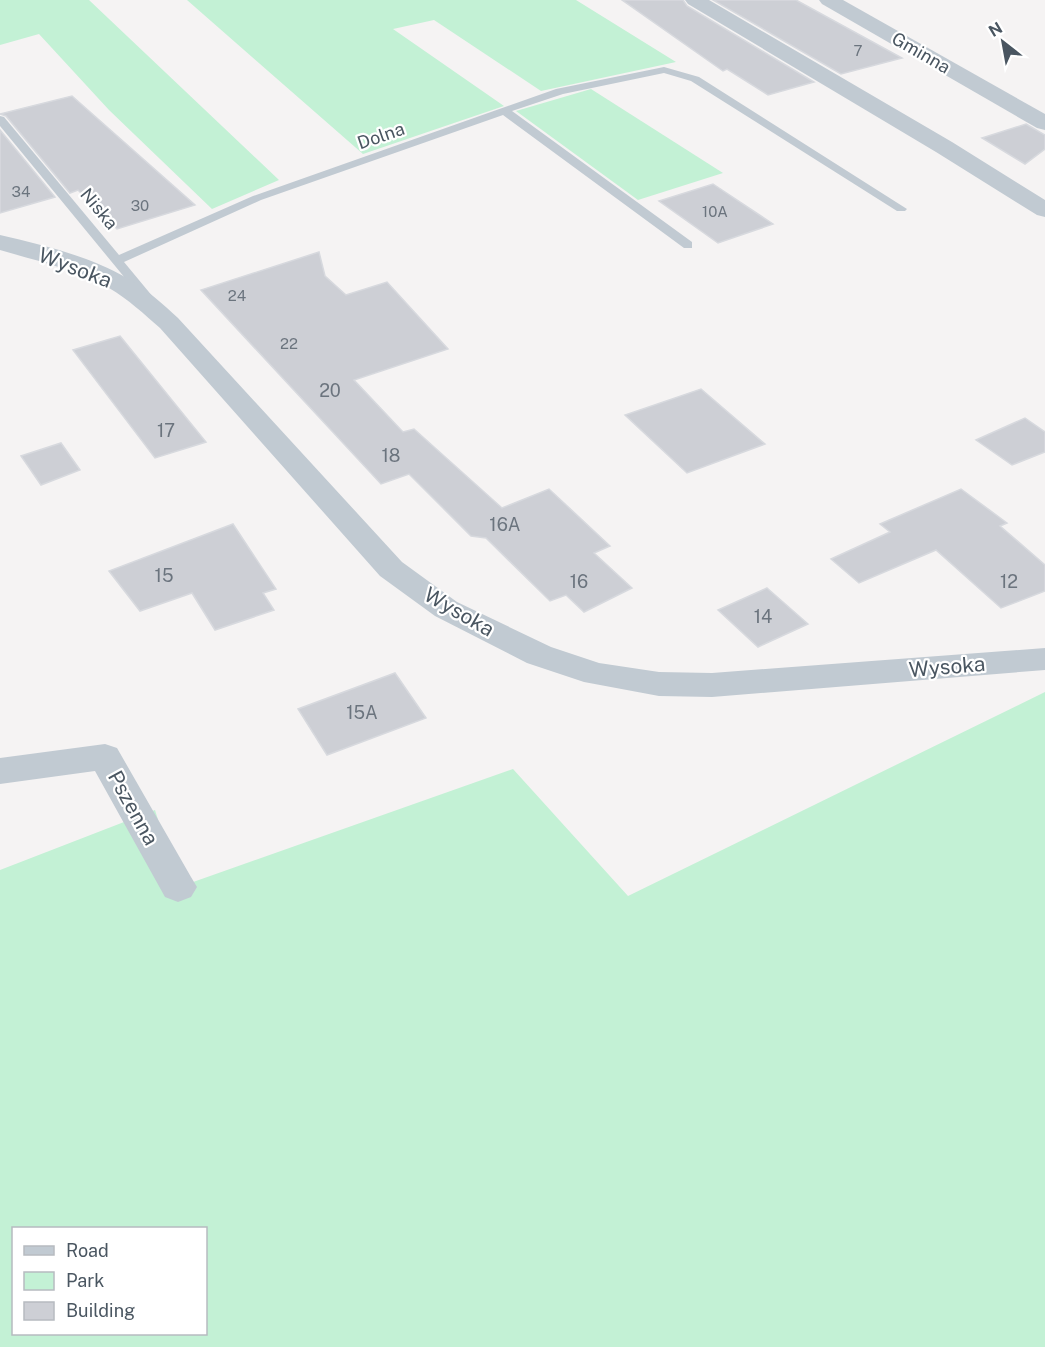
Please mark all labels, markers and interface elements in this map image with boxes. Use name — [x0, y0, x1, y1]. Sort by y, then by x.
north arrow — [973, 12, 1033, 72]
text: N — [985, 18, 1006, 41]
street label: Gminna — [888, 27, 954, 78]
house number: 7 — [853, 42, 863, 59]
street label: Dolna — [355, 118, 407, 153]
house number: 34 — [12, 183, 30, 200]
street label: Niska — [76, 184, 123, 233]
house number: 30 — [131, 197, 149, 214]
house number: 10A — [702, 203, 728, 220]
street label: Wysoka — [35, 242, 115, 293]
house number: 24 — [228, 287, 246, 304]
house number: 22 — [280, 335, 298, 352]
house number: 20 — [319, 380, 341, 401]
house number: 17 — [157, 420, 175, 441]
house number: 18 — [382, 445, 400, 466]
house number: 16A — [489, 514, 521, 535]
house number: 15 — [155, 565, 173, 586]
house number: 16 — [570, 571, 588, 592]
house number: 12 — [1000, 571, 1018, 592]
street label: Wysoka — [420, 582, 499, 642]
house number: 14 — [754, 606, 772, 627]
street label: Wysoka — [908, 651, 986, 682]
house number: 15A — [346, 702, 378, 723]
street label: Pszenna — [103, 766, 164, 849]
legend — [12, 1227, 207, 1335]
text: Road — [66, 1240, 109, 1261]
text: Park — [66, 1270, 104, 1291]
text: Building — [66, 1300, 135, 1321]

